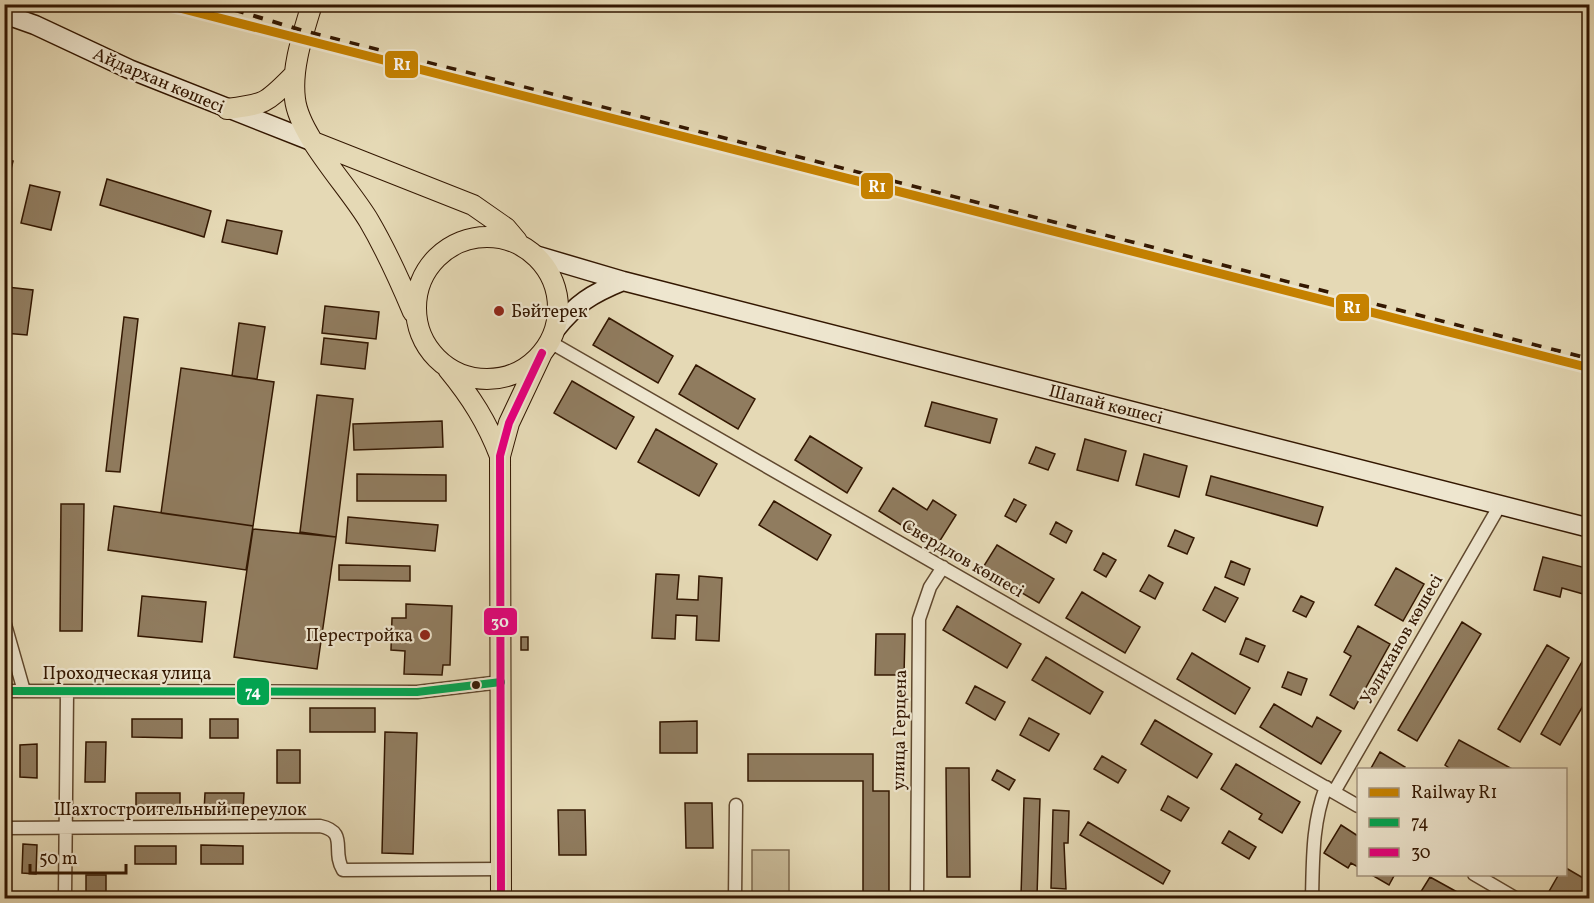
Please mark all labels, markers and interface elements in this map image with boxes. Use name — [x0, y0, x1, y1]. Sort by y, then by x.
street label: Айдархан көшесі — [89, 42, 228, 120]
line badge: R1 — [384, 50, 419, 79]
text: R1 — [393, 55, 411, 77]
line badge: R1 — [860, 172, 894, 200]
text: R1 — [868, 177, 886, 199]
line badge: R1 — [1335, 293, 1370, 322]
text: R1 — [1343, 298, 1361, 320]
place label: Бәйтерек — [511, 300, 588, 325]
marker: Бәйтерек — [492, 304, 506, 318]
street label: Шапай көшесі — [1046, 379, 1165, 432]
street label: Свердлов көшесі — [896, 514, 1028, 605]
street label: Уәлиханов көшесі — [1355, 570, 1450, 710]
line badge: 30 — [483, 607, 518, 636]
text: 30 — [491, 612, 509, 634]
place label: Перестройка — [306, 624, 413, 649]
marker: Перестройка — [418, 628, 432, 642]
street label: Проходческая улица — [42, 662, 212, 687]
street label: улица Герцена — [887, 669, 914, 791]
line badge: 74 — [236, 677, 270, 706]
unlabelled marker — [470, 679, 482, 691]
text: 74 — [245, 682, 261, 704]
legend — [1357, 768, 1567, 876]
text: Railway R1 — [1411, 781, 1498, 806]
street label: Шахтостроительный переулок — [53, 798, 307, 823]
text: 74 — [1411, 811, 1429, 836]
scale bar — [30, 837, 126, 875]
text: 30 — [1411, 841, 1431, 866]
text: 50 m — [39, 847, 78, 872]

